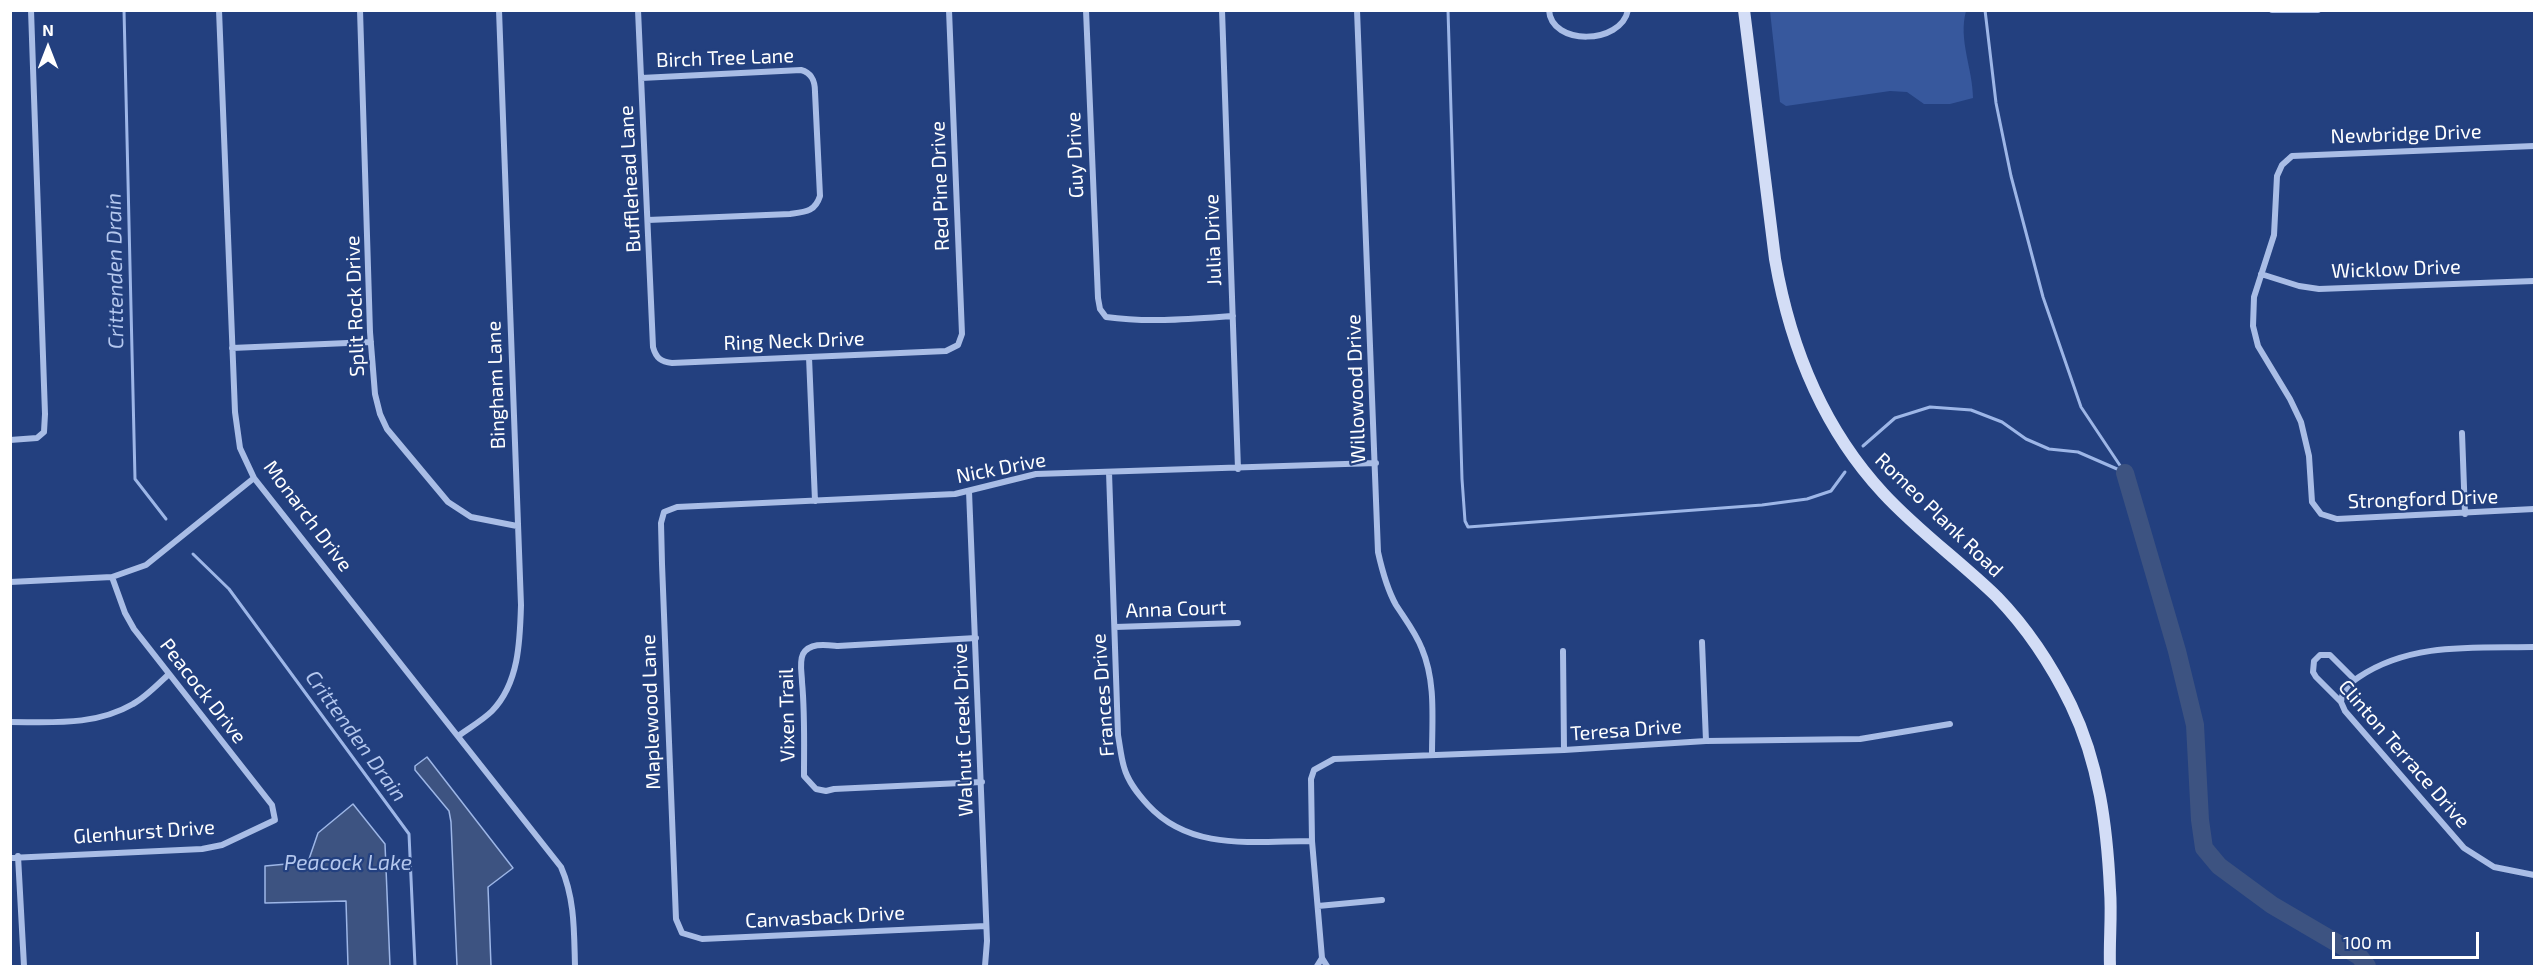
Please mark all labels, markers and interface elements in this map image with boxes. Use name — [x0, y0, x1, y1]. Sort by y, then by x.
north arrow — [18, 18, 78, 78]
text: N — [42, 20, 54, 39]
street label: Birch Tree Lane — [656, 44, 794, 72]
street label: Bufflehead Lane — [614, 105, 646, 253]
street label: Guy Drive — [1061, 111, 1089, 199]
street label: Newbridge Drive — [2330, 119, 2482, 149]
street label: Red Pine Drive — [926, 121, 954, 251]
water label: Crittenden Drain — [101, 193, 129, 349]
street label: Julia Drive — [1199, 194, 1227, 286]
street label: Split Rock Drive — [341, 235, 369, 377]
street label: Wicklow Drive — [2331, 255, 2461, 283]
street label: Willowood Drive — [1341, 314, 1371, 464]
street label: Bingham Lane — [482, 320, 510, 450]
street label: Ring Neck Drive — [723, 327, 865, 355]
street label: Nick Drive — [954, 448, 1048, 488]
street label: Romeo Plank Road — [1870, 448, 2008, 582]
street label: Monarch Drive — [259, 456, 357, 576]
street label: Strongford Drive — [2347, 484, 2499, 514]
street label: Anna Court — [1125, 595, 1227, 623]
street label: Frances Drive — [1087, 633, 1119, 757]
street label: Peacock Drive — [155, 634, 251, 748]
street label: Maplewood Lane — [636, 634, 666, 790]
street label: Walnut Creek Drive — [948, 643, 978, 817]
water label: Crittenden Drain — [300, 665, 412, 807]
street label: Vixen Trail — [774, 668, 800, 762]
street label: Clinton Terrace Drive — [2333, 675, 2475, 833]
street label: Teresa Drive — [1569, 714, 1683, 746]
street label: Glenhurst Drive — [73, 815, 215, 849]
water label: Peacock Lake — [284, 850, 412, 876]
street label: Canvasback Drive — [745, 901, 905, 933]
scale bar — [2335, 920, 2482, 958]
text: 100 m — [2343, 931, 2392, 953]

